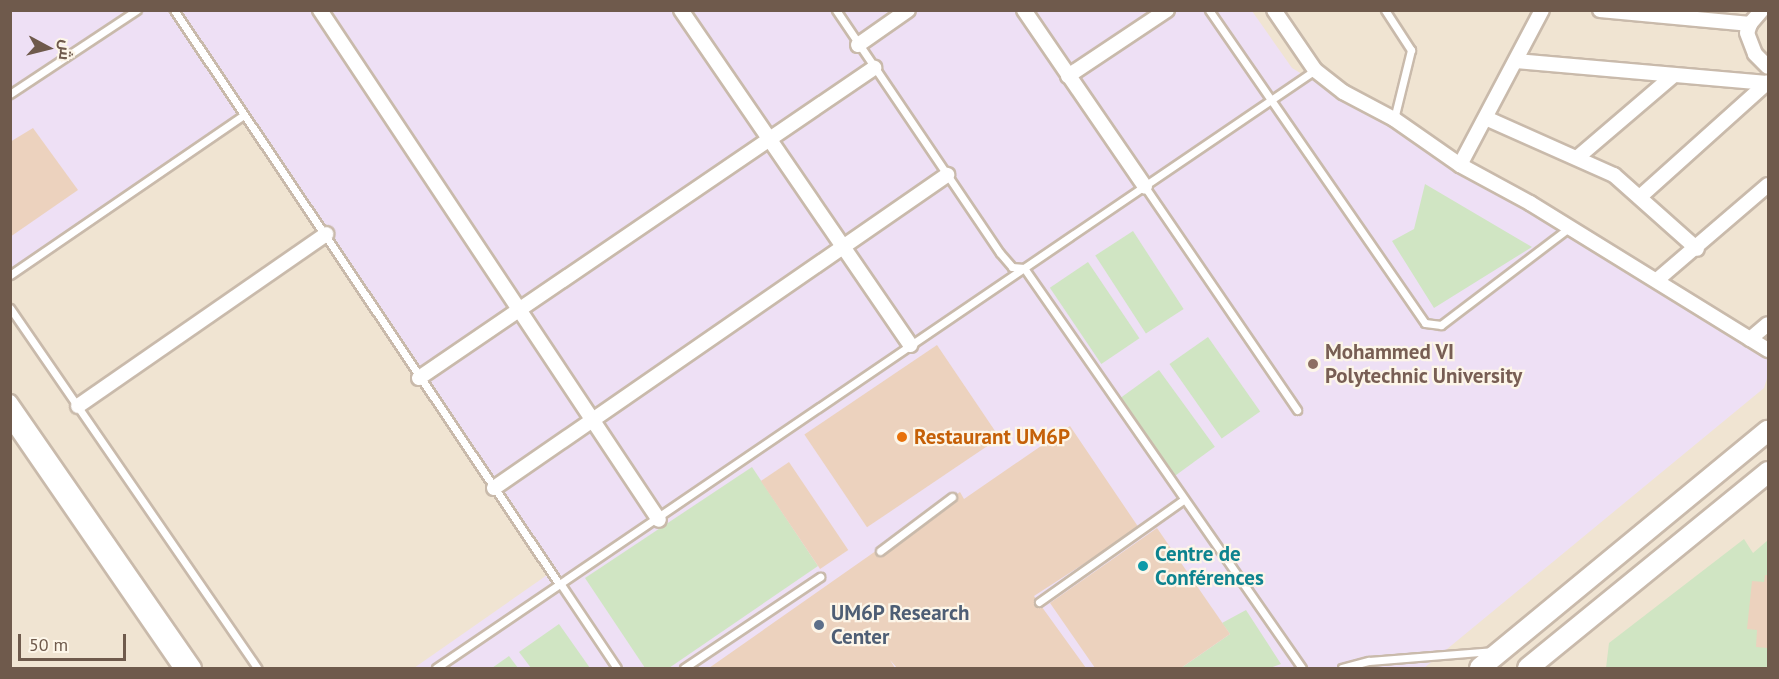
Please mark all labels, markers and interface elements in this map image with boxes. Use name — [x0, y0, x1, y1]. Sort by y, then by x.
north arrow — [18, 18, 78, 78]
text: ش — [55, 39, 77, 62]
place label: Mohammed VI Polytechnic University — [1325, 339, 1523, 389]
marker: Mohammed VI Polytechnic University — [1306, 357, 1320, 371]
place label: Restaurant UM6P — [914, 424, 1070, 450]
marker: Restaurant UM6P — [895, 430, 909, 444]
place label: Centre de Conférences — [1155, 541, 1264, 591]
marker: Centre de Conférences — [1136, 559, 1150, 573]
place label: UM6P Research Center — [831, 600, 970, 650]
marker: UM6P Research Center — [812, 618, 826, 632]
scale bar — [21, 622, 129, 660]
text: 50 m — [29, 633, 68, 656]

